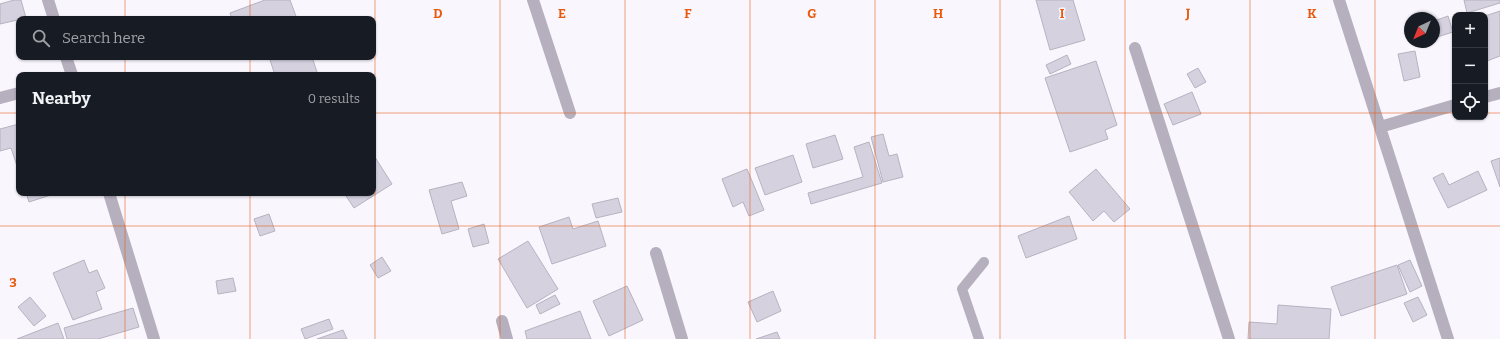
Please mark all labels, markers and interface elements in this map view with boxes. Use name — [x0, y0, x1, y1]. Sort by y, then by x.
text: D — [433, 6, 443, 21]
text: E — [558, 6, 566, 21]
text: F — [684, 6, 692, 21]
text: G — [807, 6, 817, 21]
text: H — [933, 6, 943, 21]
text: I — [1060, 6, 1065, 21]
text: J — [1185, 6, 1191, 21]
text: K — [1307, 6, 1317, 21]
north arrow — [1404, 12, 1440, 48]
map controls — [1452, 12, 1488, 120]
button: + — [1452, 12, 1488, 48]
search box — [16, 16, 376, 60]
icon: search — [30, 27, 52, 49]
text: Search here — [62, 29, 145, 47]
button: − — [1452, 48, 1488, 84]
button: locate — [1452, 84, 1488, 120]
text: Nearby — [32, 88, 91, 109]
text: 0 results — [308, 91, 360, 106]
text: 3 — [9, 275, 17, 290]

